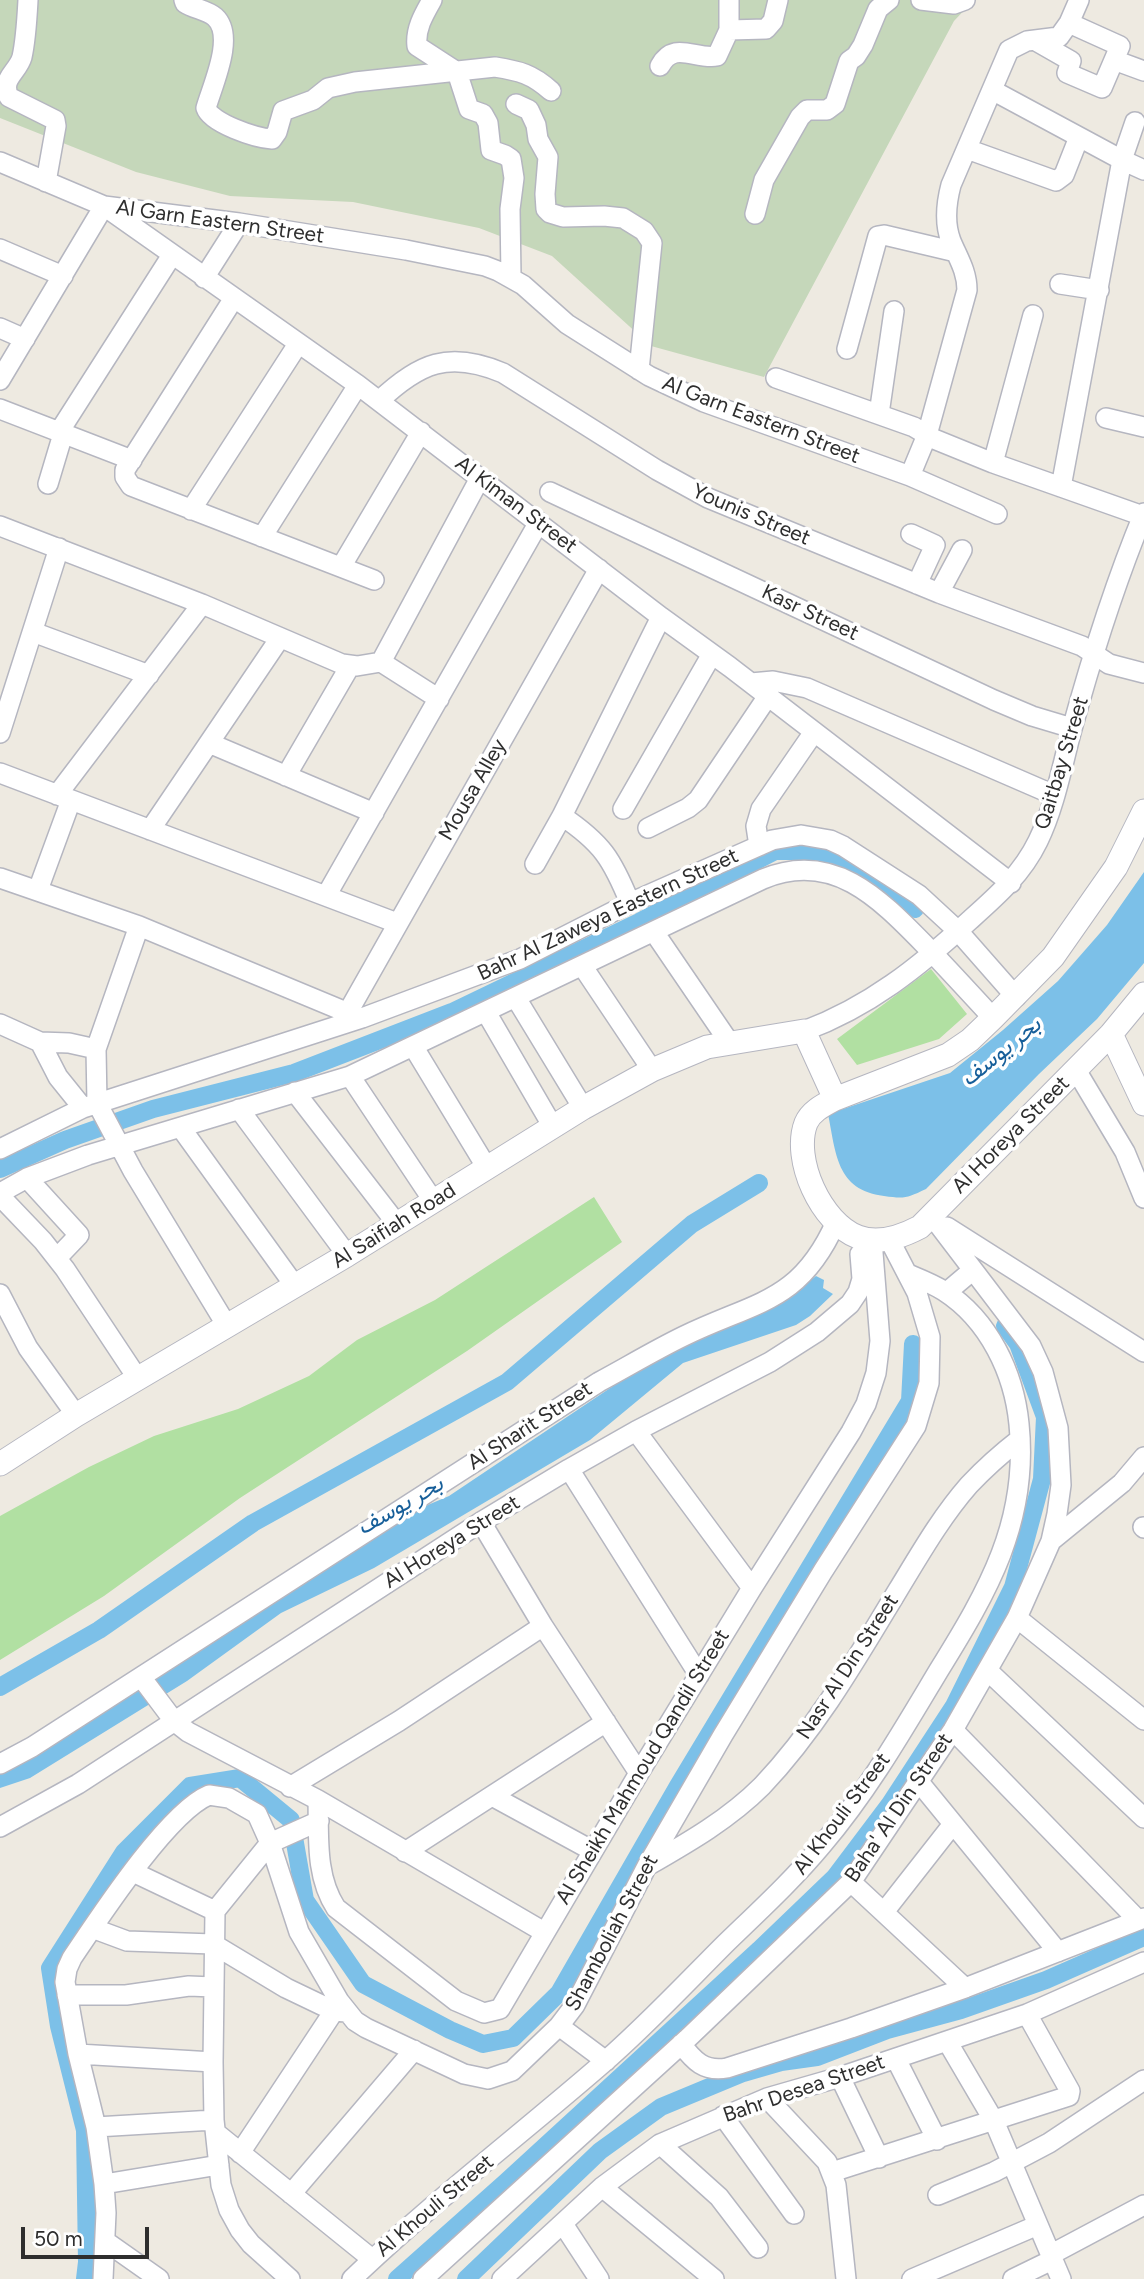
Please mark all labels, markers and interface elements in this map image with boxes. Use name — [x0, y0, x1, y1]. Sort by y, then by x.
street label: Al Garn Eastern Street — [114, 195, 326, 249]
street label: Al Garn Eastern Street — [659, 371, 863, 469]
street label: Al Kiman Street — [450, 451, 582, 559]
street label: Younis Street — [688, 479, 814, 551]
street label: Kasr Street — [757, 580, 863, 646]
street label: Qaitbay Street — [1030, 693, 1094, 833]
street label: Mousa Alley — [434, 735, 512, 845]
street label: Bahr Al Zaweya Eastern Street — [474, 843, 742, 987]
water label: بحر يوسف — [955, 1011, 1047, 1093]
street label: Al Horeya Street — [947, 1071, 1075, 1199]
street label: Al Saifiah Road — [328, 1178, 460, 1274]
street label: Al Sharit Street — [463, 1376, 597, 1476]
water label: بحر يوسف — [352, 1470, 448, 1542]
street label: Al Horeya Street — [379, 1490, 525, 1594]
street label: Nasr Al Din Street — [792, 1590, 904, 1744]
street label: Al Sheikh Mahmoud Qandil Street — [551, 1625, 735, 1909]
street label: Baha' Al Din Street — [840, 1729, 958, 1887]
street label: Al Khouli Street — [788, 1748, 896, 1880]
street label: Shamboliah Street — [560, 1850, 664, 2016]
street label: Bahr Desea Street — [720, 2050, 888, 2128]
street label: Al Khouli Street — [371, 2149, 499, 2263]
scale bar — [24, 2212, 152, 2256]
text: 50 m — [34, 2226, 83, 2251]

